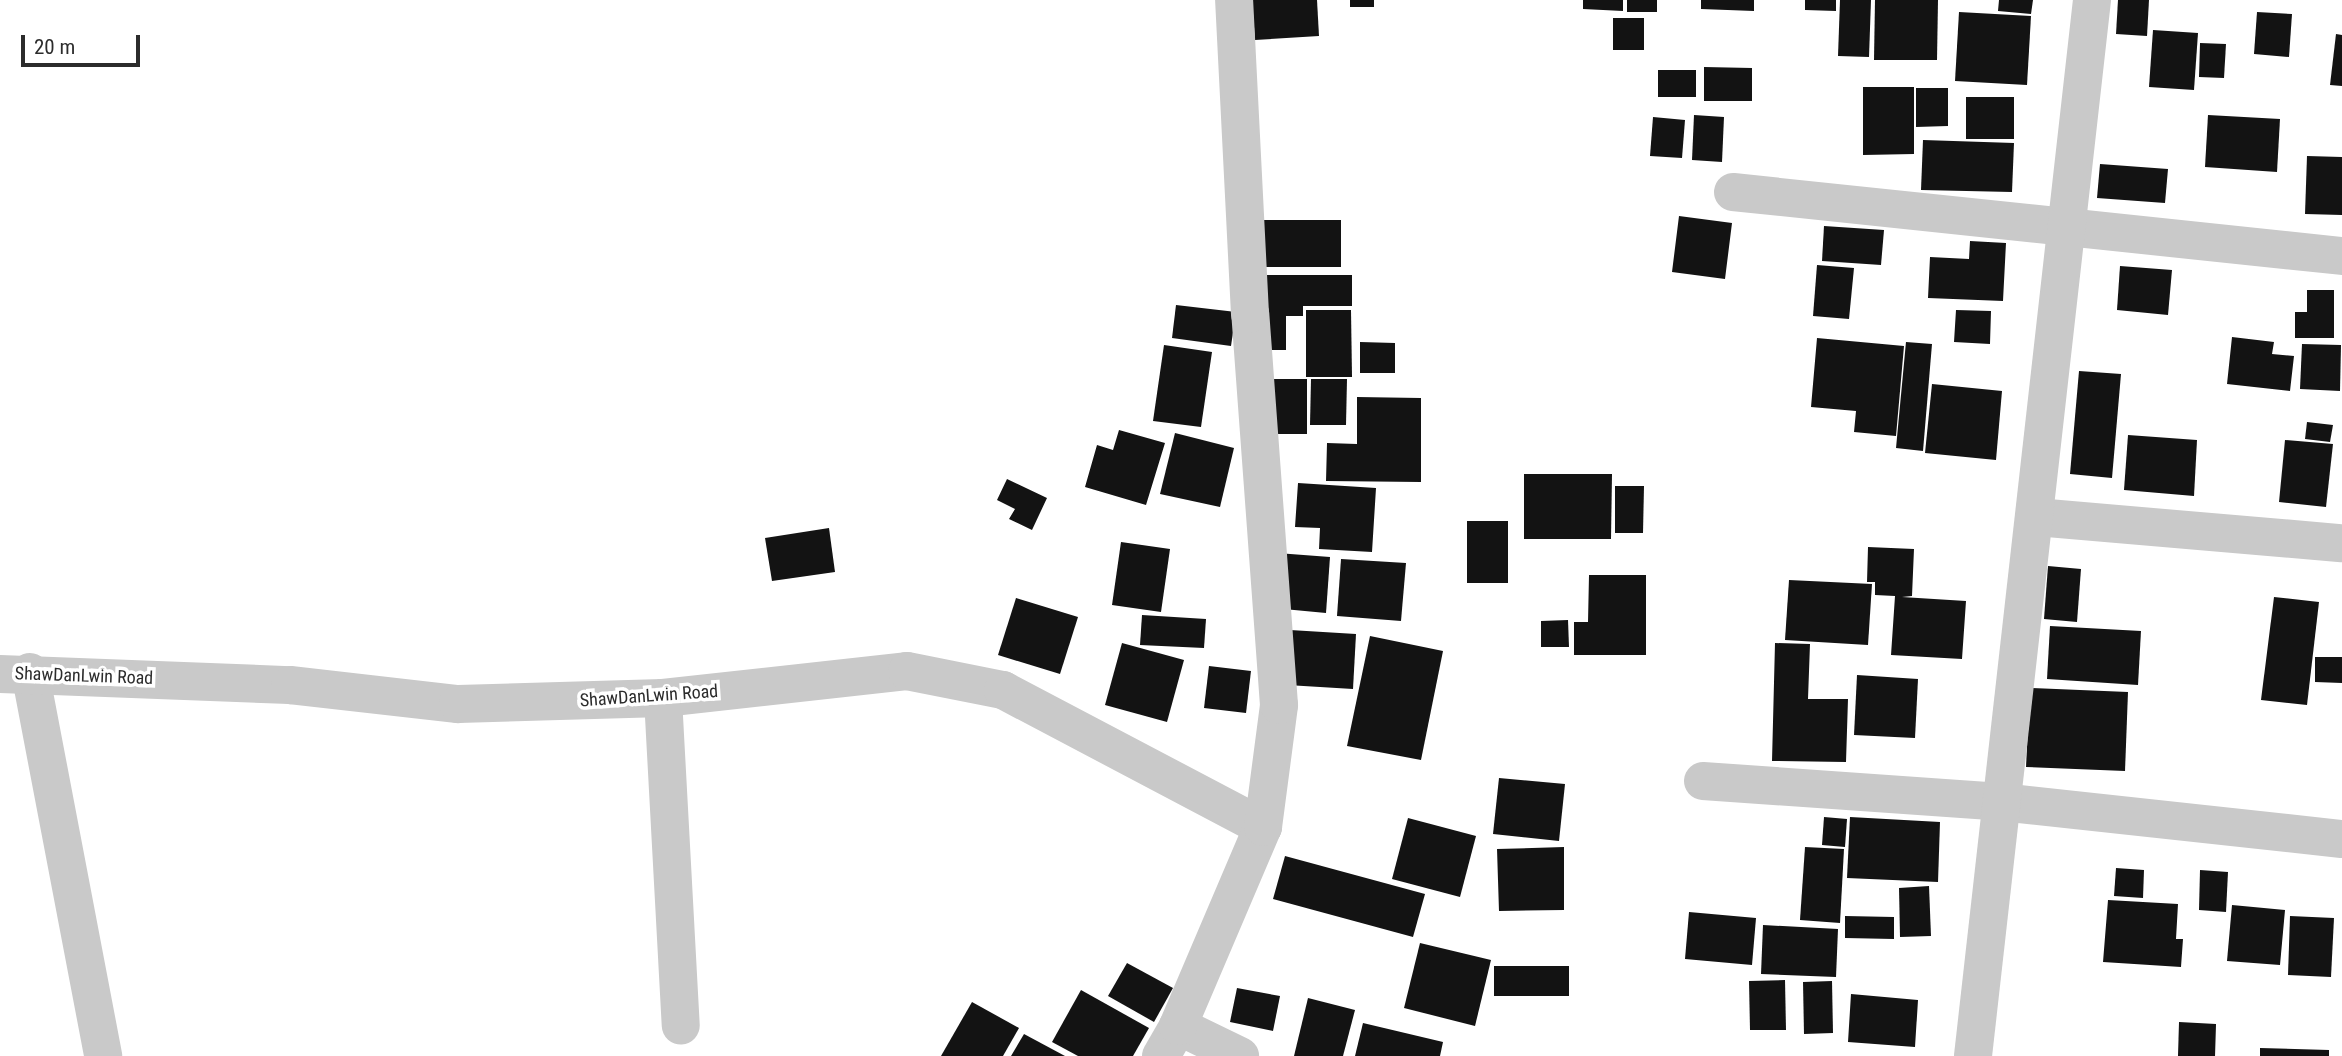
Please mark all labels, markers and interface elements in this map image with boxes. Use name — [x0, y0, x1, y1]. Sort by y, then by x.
scale bar — [24, 21, 144, 65]
text: 20 m — [34, 35, 75, 59]
street label: ShawDanLwin Road — [14, 663, 154, 689]
street label: ShawDanLwin Road — [579, 680, 719, 712]

